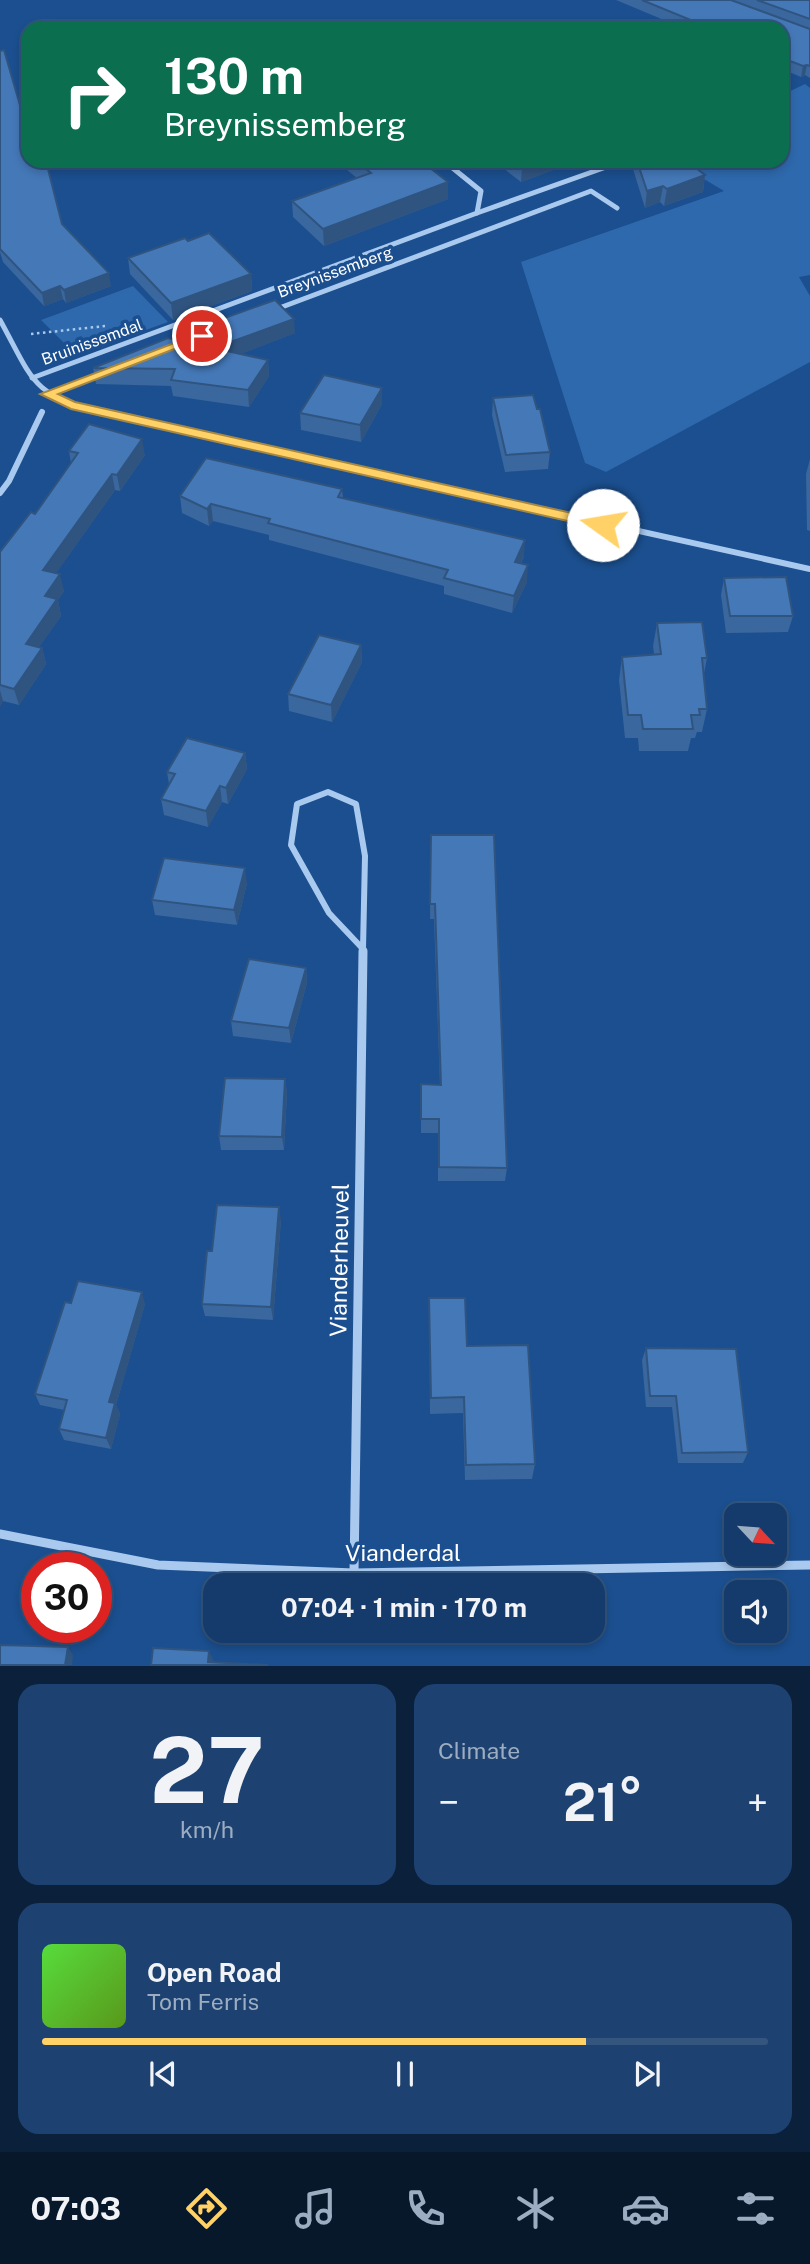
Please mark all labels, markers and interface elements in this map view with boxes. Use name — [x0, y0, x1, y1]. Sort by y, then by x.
text: 130 m — [164, 47, 304, 105]
icon: right — [49, 49, 140, 140]
text: Breynissemberg — [164, 106, 406, 143]
street label: Breynissemberg — [275, 242, 395, 302]
pin — [172, 306, 232, 366]
street label: Bruinissemdal — [39, 315, 145, 369]
icon: arrive — [183, 317, 221, 355]
position arrow — [566, 488, 640, 562]
street label: Vianderheuvel — [324, 1183, 354, 1337]
north arrow — [724, 1503, 788, 1566]
map controls — [724, 1503, 787, 1643]
street label: Vianderdal — [345, 1539, 461, 1566]
speed limit sign: 30 — [21, 1552, 112, 1643]
button: sound — [724, 1580, 787, 1643]
text: 07:04 · 1 min · 170 m — [281, 1592, 527, 1623]
text: 27 — [150, 1717, 264, 1823]
text: Climate — [438, 1737, 520, 1764]
text: 21° — [563, 1772, 643, 1833]
text: − — [438, 1780, 459, 1825]
text: + — [747, 1780, 768, 1825]
text: km/h — [180, 1816, 234, 1843]
text: Open Road — [147, 1957, 282, 1988]
text: Tom Ferris — [147, 1988, 259, 2015]
icon: previous — [144, 2055, 182, 2093]
icon: pause — [386, 2055, 424, 2093]
icon: next — [628, 2055, 666, 2093]
icon: directions — [182, 2184, 231, 2233]
icon: music — [291, 2184, 340, 2233]
icon: phone — [401, 2184, 450, 2233]
icon: climate — [511, 2184, 560, 2233]
icon: car — [621, 2184, 670, 2233]
icon: filters — [731, 2184, 780, 2233]
text: 07:03 — [30, 2190, 121, 2227]

